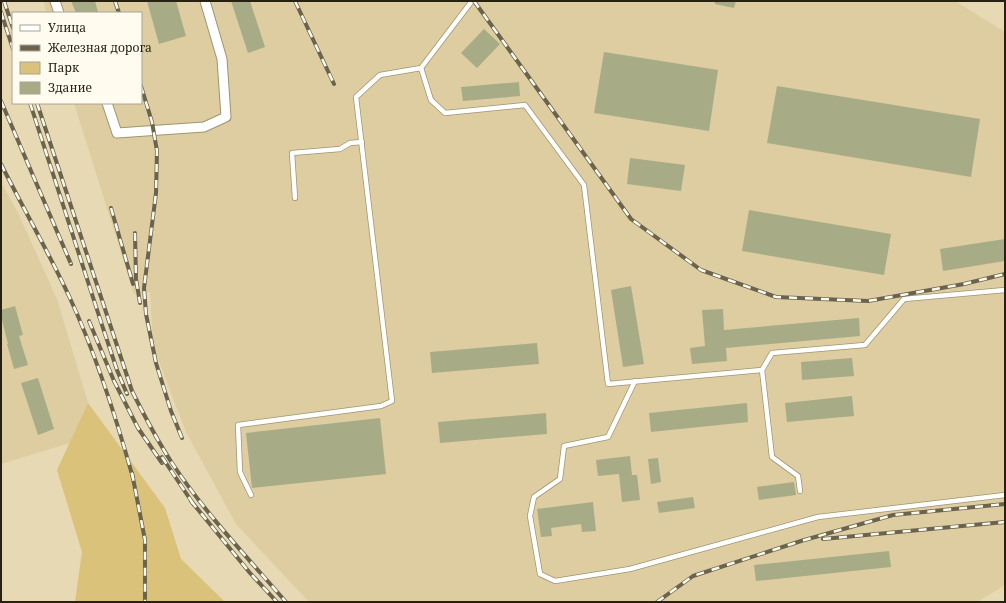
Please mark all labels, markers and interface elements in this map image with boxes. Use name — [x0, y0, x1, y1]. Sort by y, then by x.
legend — [12, 12, 142, 104]
text: Улица — [48, 19, 86, 36]
text: Железная дорога — [47, 39, 152, 56]
text: Парк — [48, 59, 80, 76]
text: Здание — [48, 79, 92, 96]

